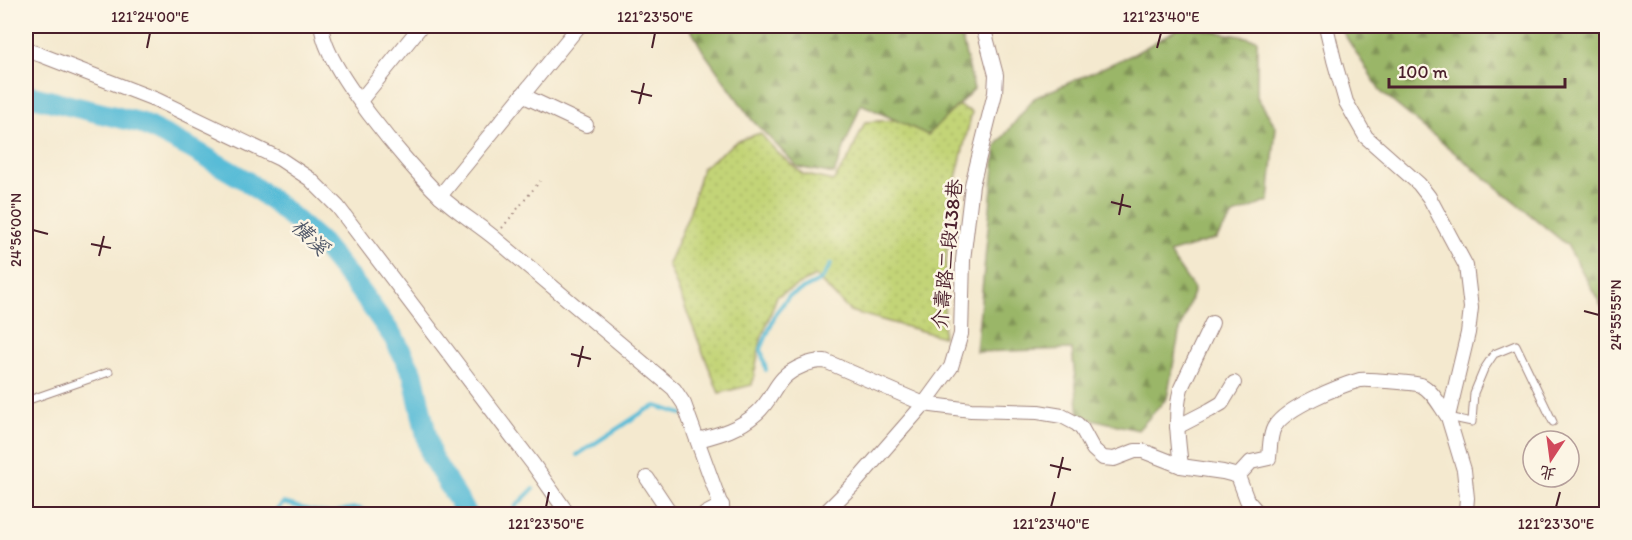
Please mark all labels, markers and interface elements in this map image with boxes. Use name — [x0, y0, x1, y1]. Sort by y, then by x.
text: 121°24'00"E — [111, 8, 189, 26]
text: 121°23'50"E — [617, 8, 693, 26]
text: 121°23'40"E — [1122, 8, 1200, 26]
scale bar — [1389, 51, 1564, 89]
text: 100 m — [1398, 61, 1448, 83]
street label: 介壽路二段138巷 — [927, 177, 967, 330]
text: 24°56'00"N — [7, 193, 25, 267]
water label: 橫溪 — [287, 213, 335, 261]
text: 24°55'55"N — [1607, 279, 1625, 351]
north arrow — [1521, 429, 1581, 489]
text: 北 — [1538, 462, 1558, 484]
text: 121°23'50"E — [508, 515, 584, 533]
text: 121°23'40"E — [1012, 515, 1090, 533]
text: 121°23'30"E — [1518, 515, 1594, 533]

